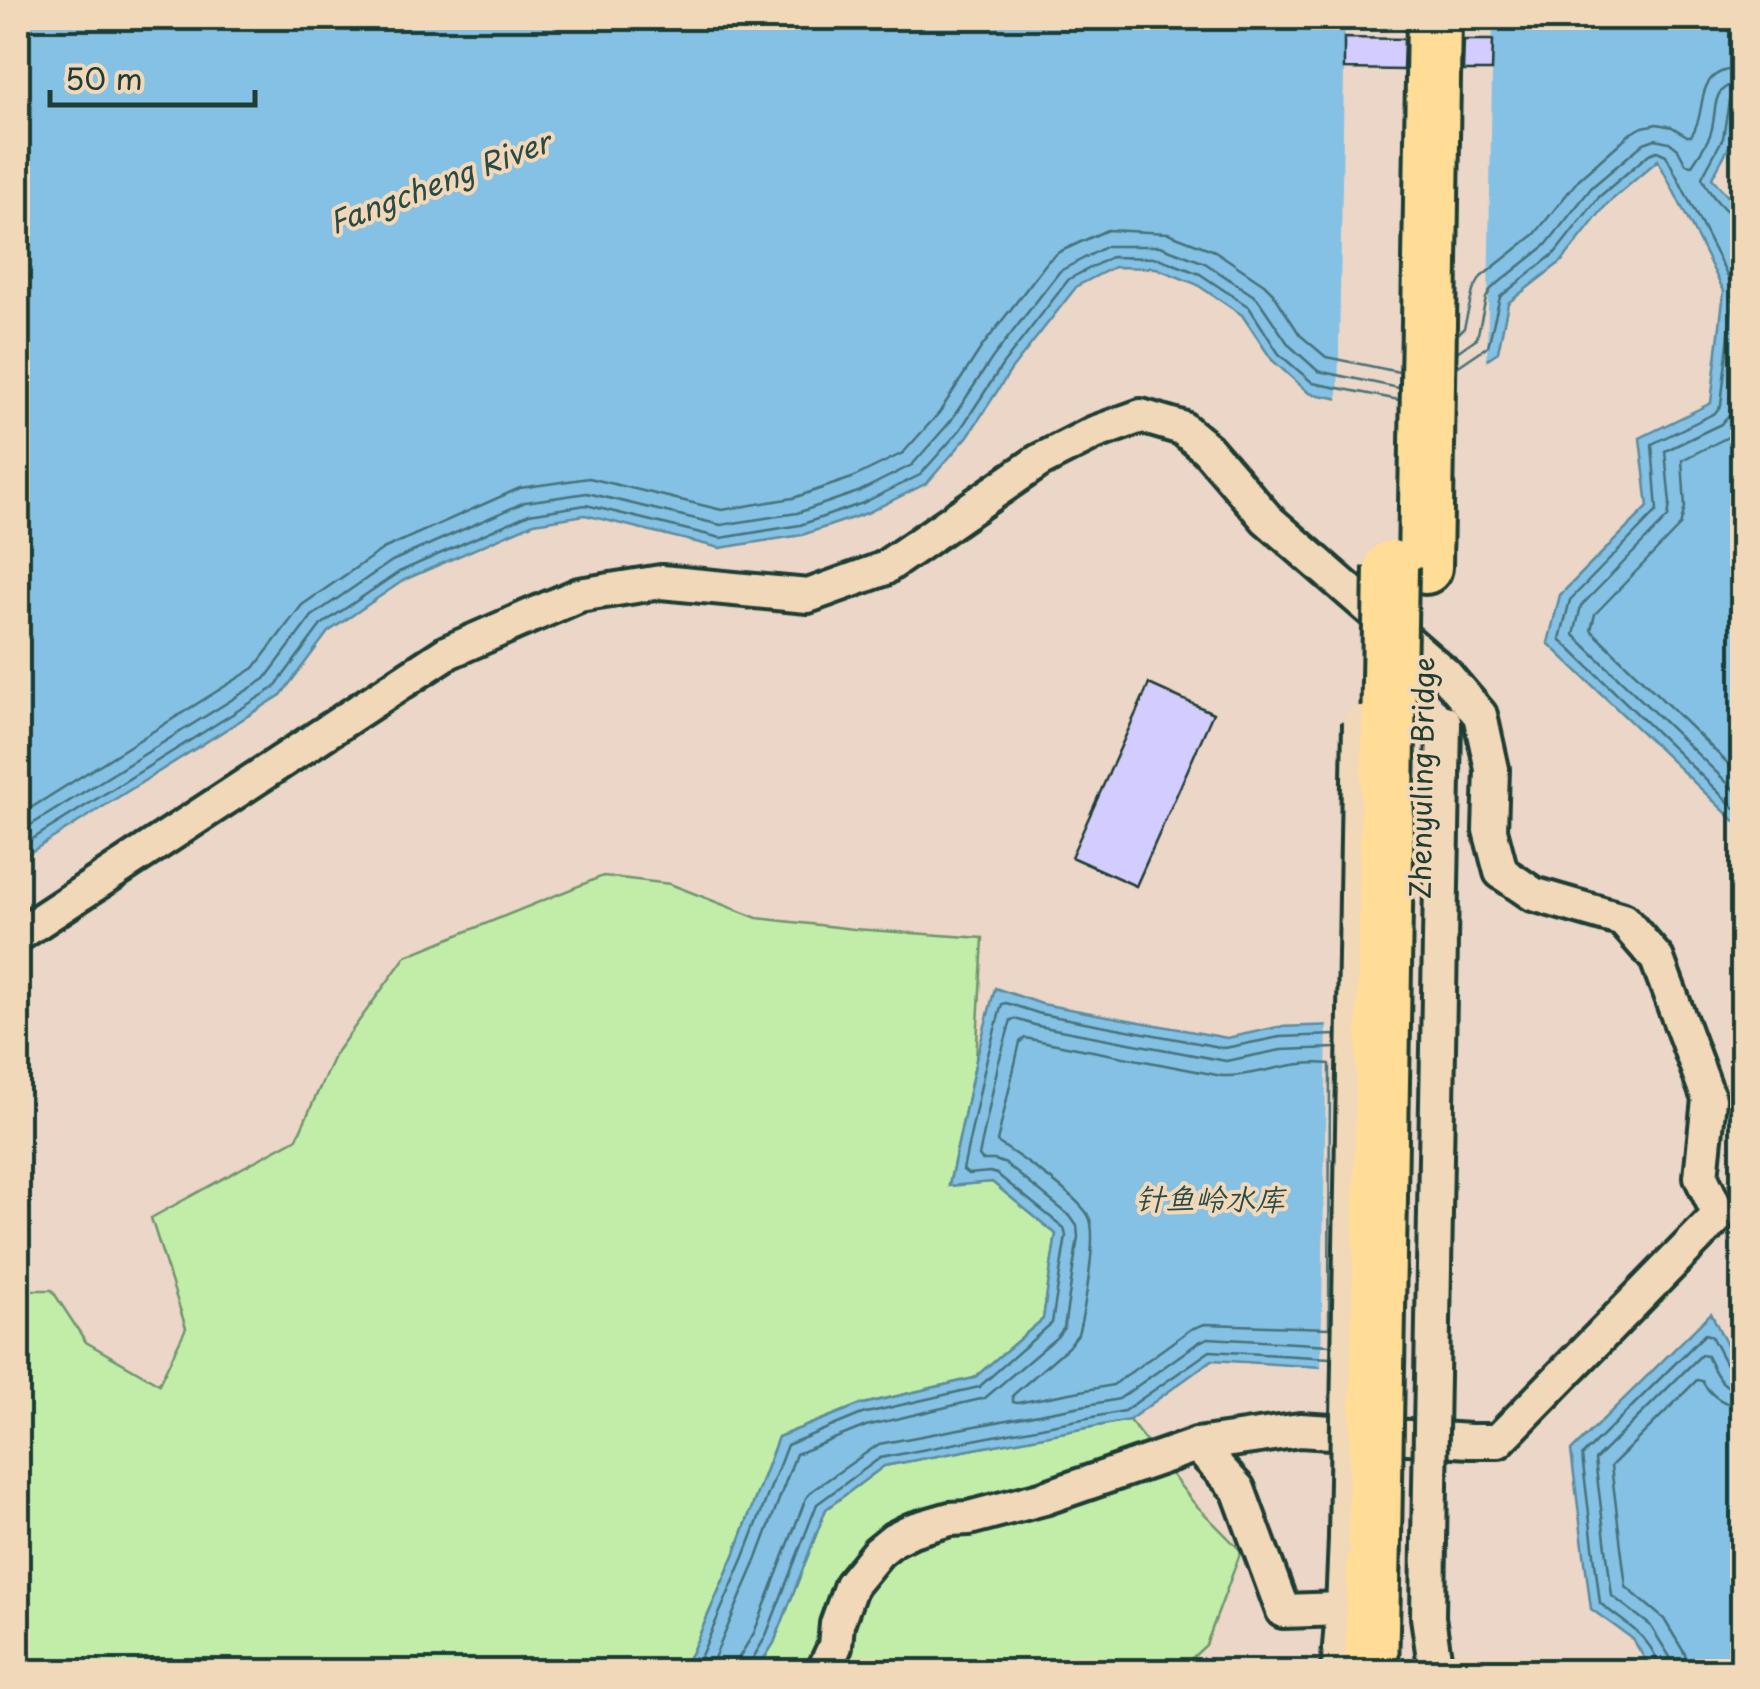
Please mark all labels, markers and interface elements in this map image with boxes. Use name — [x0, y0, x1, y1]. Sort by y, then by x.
scale bar — [50, 45, 255, 107]
text: 50 m — [65, 55, 143, 100]
water label: Fangcheng River — [322, 116, 560, 244]
street label: Zhenyuling Bridge — [1397, 657, 1445, 899]
water label: 针鱼岭水库 — [1135, 1175, 1287, 1220]

